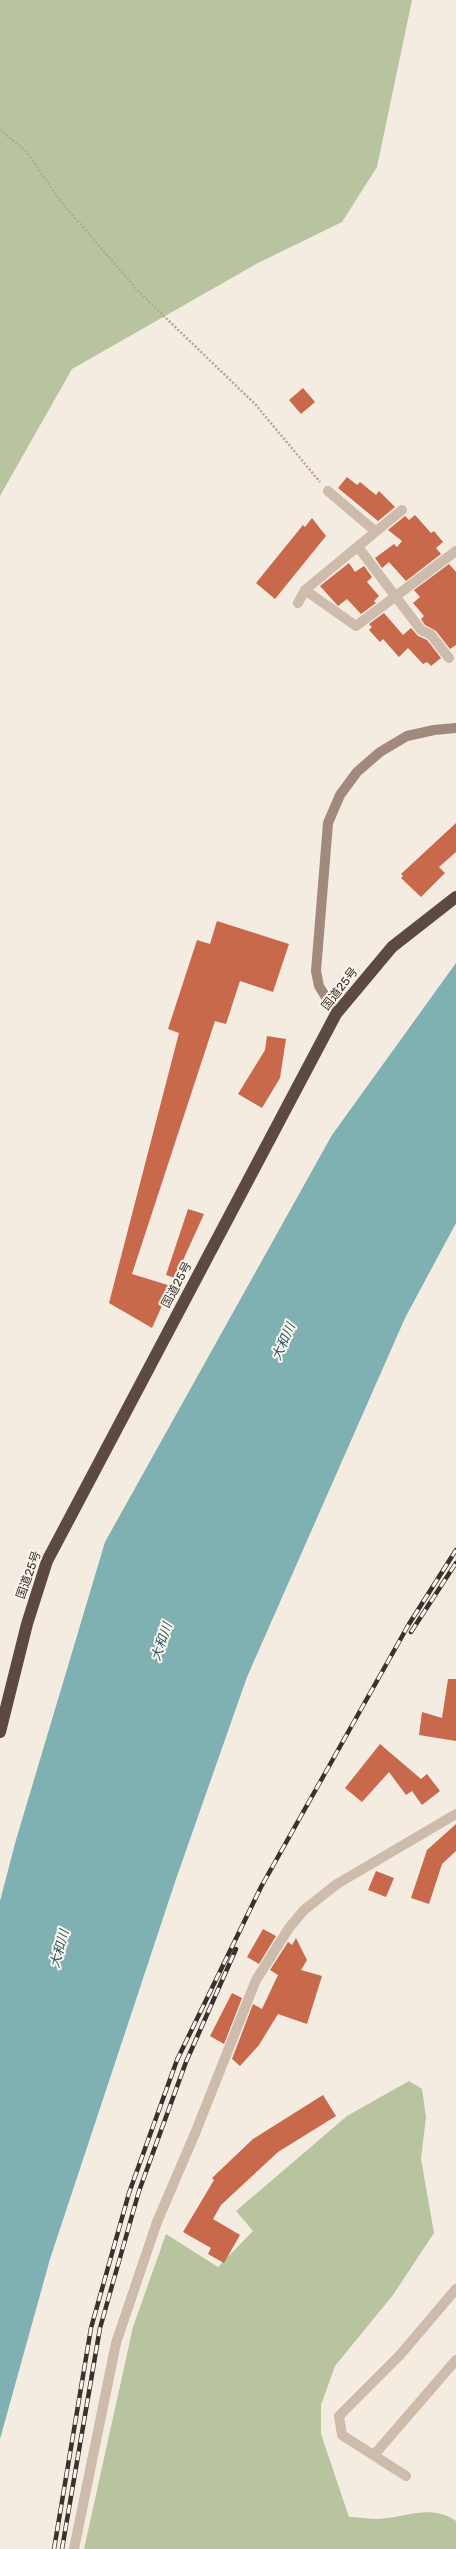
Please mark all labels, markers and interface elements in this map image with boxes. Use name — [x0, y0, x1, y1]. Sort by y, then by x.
street label: 国道25号 — [319, 965, 361, 1013]
street label: 国道25号 — [159, 1259, 195, 1311]
water label: 大和川 — [269, 1321, 299, 1363]
street label: 国道25号 — [14, 1549, 44, 1601]
water label: 大和川 — [148, 1621, 176, 1663]
water label: 大和川 — [47, 1928, 73, 1970]

